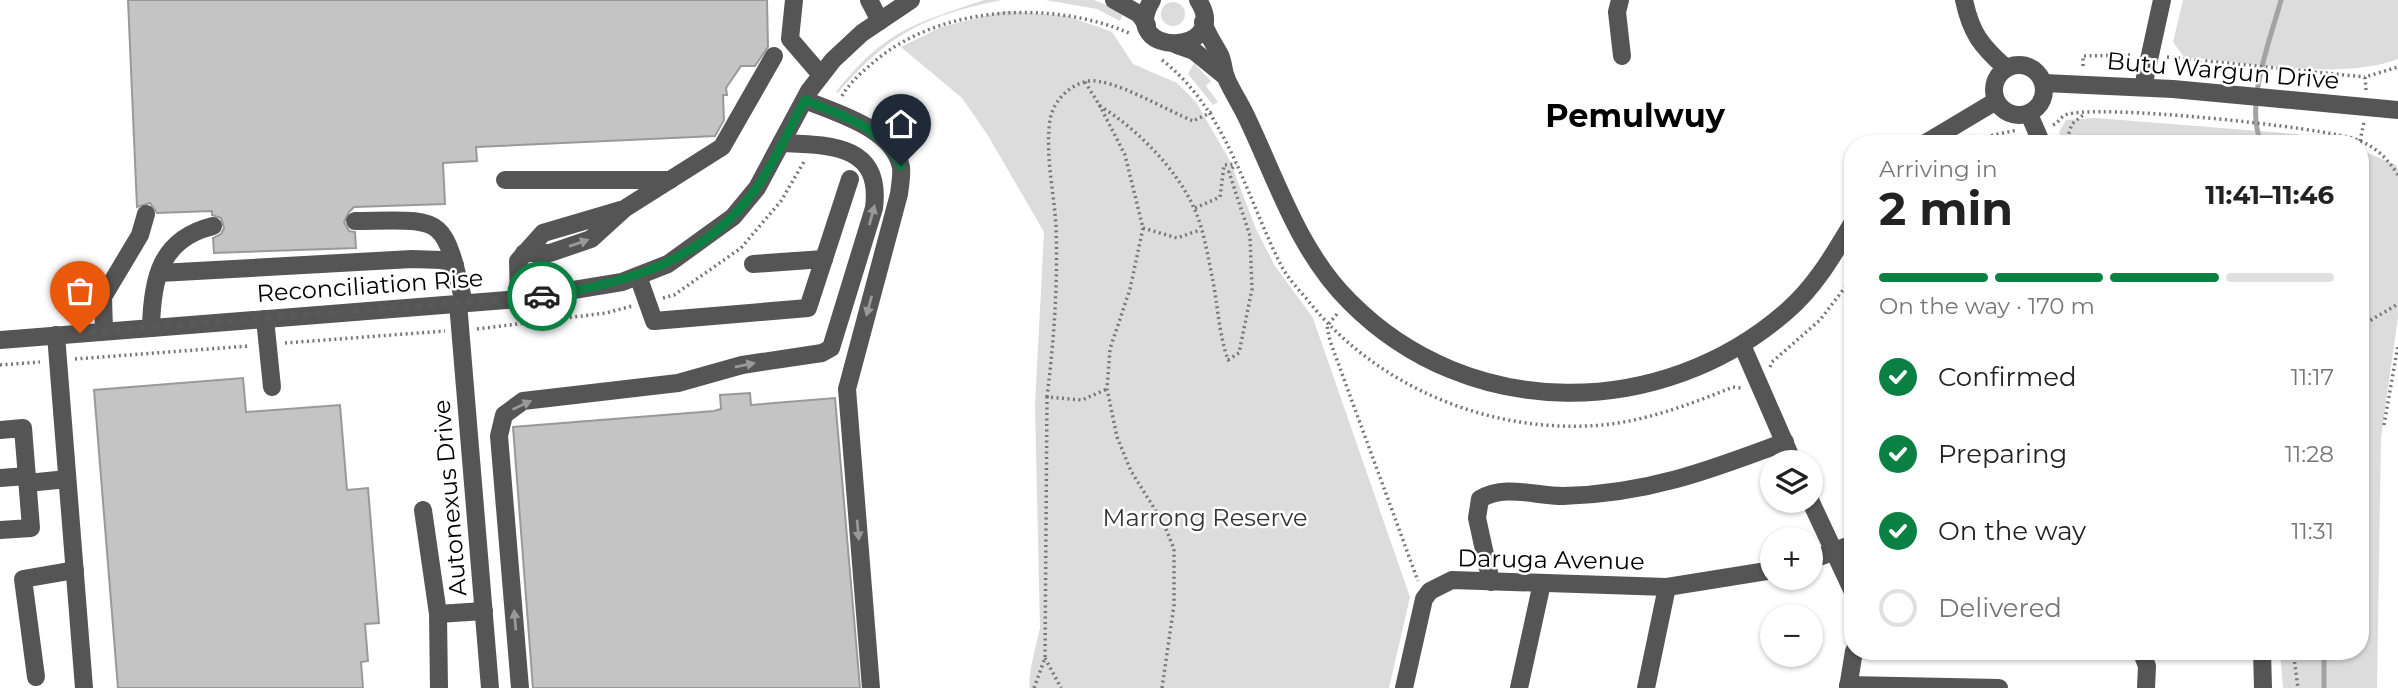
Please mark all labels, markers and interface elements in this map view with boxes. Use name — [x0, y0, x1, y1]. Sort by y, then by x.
street label: Butu Wargun Drive — [2106, 46, 2340, 95]
pin — [871, 94, 931, 166]
district label: Pemulwuy — [1545, 96, 1726, 135]
icon: home — [882, 105, 920, 143]
text: Arriving in — [1879, 155, 1998, 183]
text: 11:41–11:46 — [2205, 179, 2334, 211]
text: 2 min — [1879, 180, 2013, 237]
one-way arrow — [867, 204, 877, 225]
one-way arrow — [569, 237, 590, 248]
pin — [50, 261, 110, 333]
courier — [507, 261, 577, 331]
street label: Reconciliation Rise — [256, 263, 484, 308]
icon: bag — [61, 272, 99, 310]
icon: car — [523, 277, 561, 315]
text: On the way · 170 m — [1879, 292, 2095, 320]
one-way arrow — [863, 295, 874, 317]
icon: check — [1879, 358, 1917, 396]
one-way arrow — [734, 360, 756, 371]
text: Confirmed — [1938, 361, 2077, 393]
text: 11:17 — [2291, 363, 2334, 391]
street label: Autonexus Drive — [426, 398, 473, 598]
one-way arrow — [512, 399, 532, 411]
icon: check — [1879, 435, 1917, 473]
text: Preparing — [1938, 438, 2067, 470]
text: 11:28 — [2285, 440, 2334, 468]
map controls — [1760, 450, 1823, 667]
button: layers — [1760, 450, 1823, 513]
park label: Marrong Reserve — [1102, 503, 1308, 532]
icon: check — [1879, 512, 1917, 550]
text: On the way — [1938, 515, 2086, 547]
text: 11:31 — [2291, 517, 2334, 545]
one-way arrow — [853, 519, 864, 541]
button: + — [1760, 527, 1823, 590]
street label: Daruga Avenue — [1457, 543, 1645, 576]
text: Delivered — [1938, 592, 2062, 624]
button: − — [1760, 604, 1823, 667]
one-way arrow — [509, 609, 520, 631]

